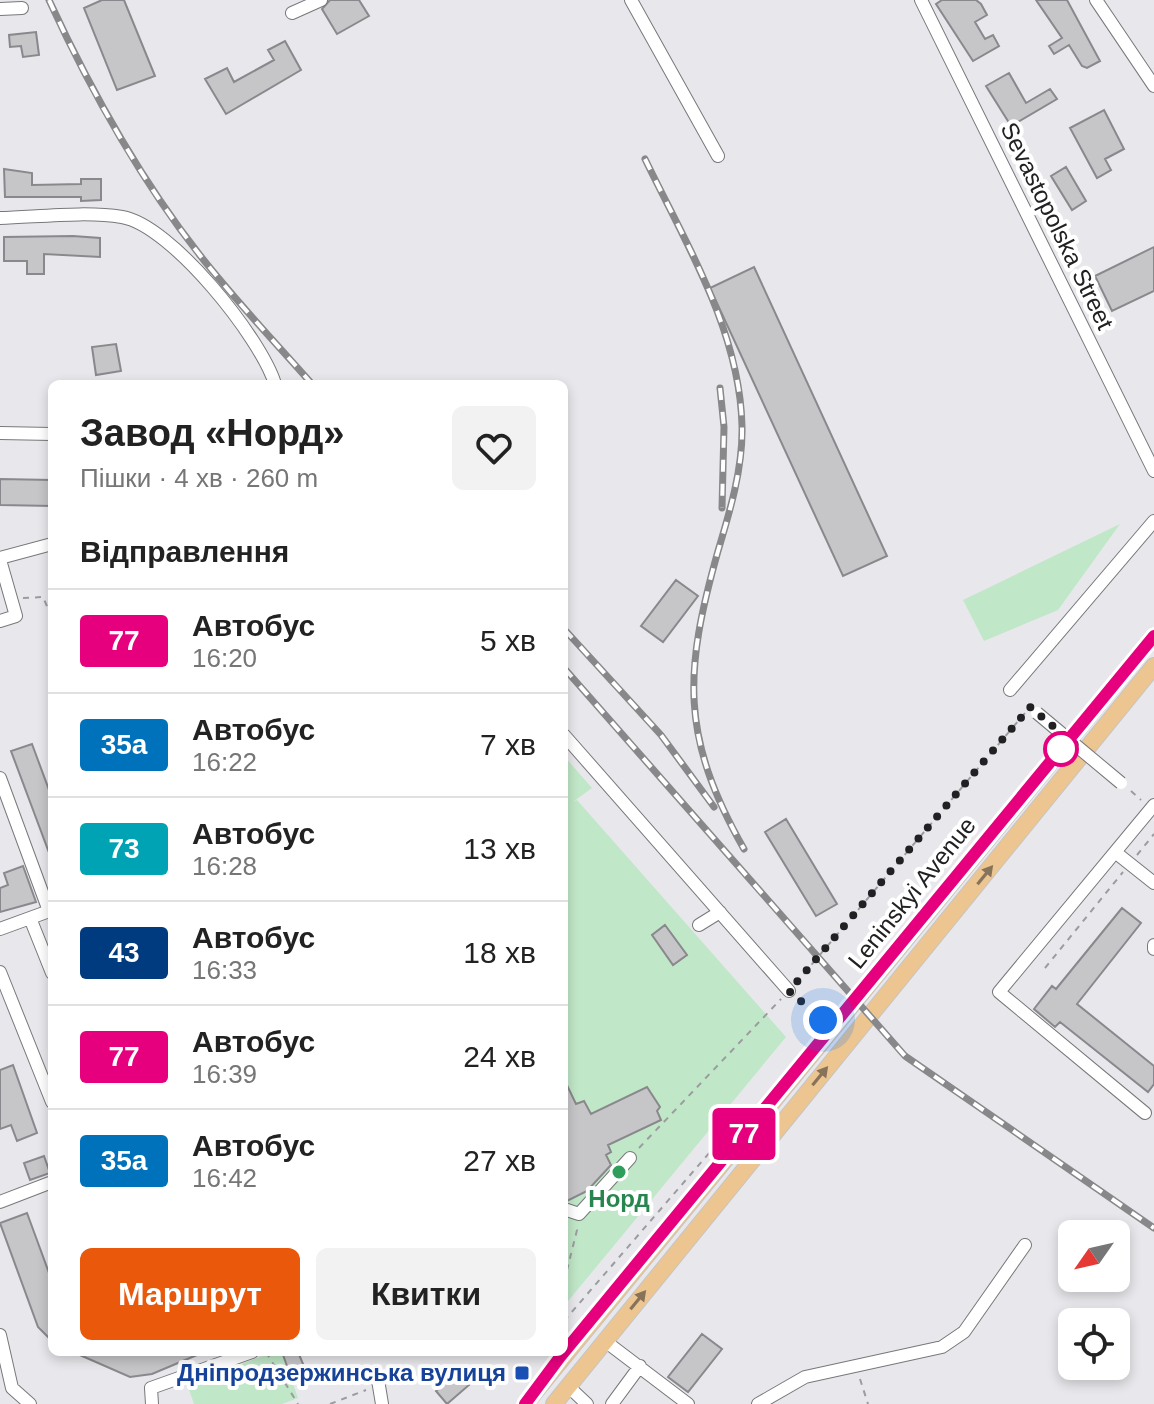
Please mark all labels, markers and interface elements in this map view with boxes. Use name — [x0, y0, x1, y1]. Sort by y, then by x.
street label: Sevastopolska Street — [996, 118, 1119, 334]
button: heart — [452, 406, 536, 490]
text: Завод «Норд» — [80, 412, 345, 454]
text: Пішки · 4 хв · 260 m — [80, 463, 318, 493]
text: Відправлення — [80, 535, 289, 568]
text: Автобус — [192, 609, 315, 642]
text: 5 хв — [480, 624, 536, 657]
text: 77 — [108, 625, 140, 656]
text: 16:20 — [192, 643, 257, 673]
text: Автобус — [192, 713, 315, 746]
text: 7 хв — [480, 728, 536, 761]
text: 35а — [101, 729, 147, 760]
unlabelled marker — [1044, 732, 1078, 766]
text: 16:22 — [192, 747, 257, 777]
street label: Leninskyi Avenue — [842, 812, 981, 974]
text: Автобус — [192, 817, 315, 850]
text: 13 хв — [463, 832, 536, 865]
text: 73 — [108, 833, 140, 864]
text: 16:28 — [192, 851, 257, 881]
one-way arrow — [976, 865, 992, 885]
text: Автобус — [192, 921, 315, 954]
text: 18 хв — [463, 936, 536, 969]
text: 43 — [108, 937, 140, 968]
text: 16:33 — [192, 955, 257, 985]
your location — [803, 1000, 843, 1040]
text: Автобус — [192, 1025, 315, 1058]
text: 24 хв — [463, 1040, 536, 1073]
text: 77 — [108, 1041, 140, 1072]
text: 16:39 — [192, 1059, 257, 1089]
one-way arrow — [811, 1066, 828, 1086]
line badge: 77 — [708, 1108, 780, 1160]
text: 77 — [728, 1118, 760, 1149]
text: Автобус — [192, 1129, 315, 1162]
text: 27 хв — [463, 1144, 536, 1177]
text: 35а — [101, 1145, 147, 1176]
text: 16:42 — [192, 1163, 257, 1193]
marker: Норд — [610, 1163, 628, 1181]
place label: Норд — [588, 1185, 650, 1212]
north arrow — [1058, 1220, 1130, 1292]
map controls — [1058, 1220, 1130, 1380]
button: Маршрут — [80, 1248, 300, 1340]
button: Квитки — [316, 1248, 536, 1340]
one-way arrow — [629, 1290, 646, 1310]
button: locate — [1058, 1308, 1130, 1380]
place label: Дніпродзержинська вулиця — [177, 1359, 506, 1386]
marker: Дніпродзержинська вулиця — [513, 1364, 531, 1382]

